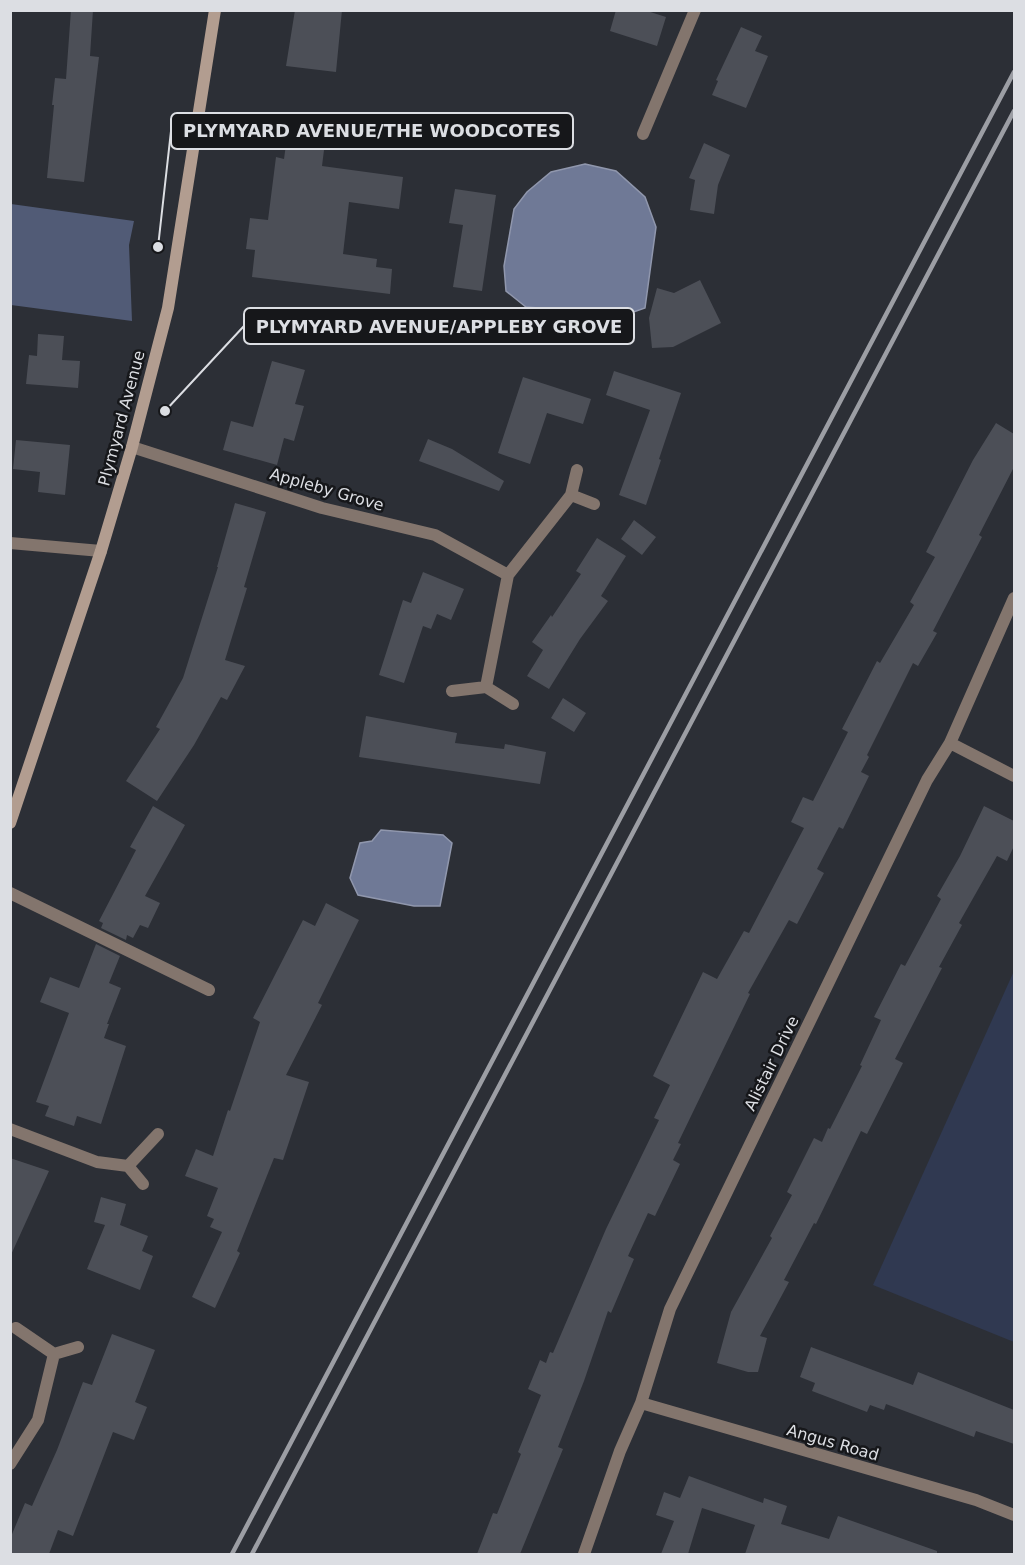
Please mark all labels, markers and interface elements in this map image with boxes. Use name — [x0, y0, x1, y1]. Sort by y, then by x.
callout: PLYMYARD AVENUE/THE WOODCOTES — [171, 113, 573, 149]
text: PLYMYARD AVENUE/THE WOODCOTES — [183, 120, 561, 141]
callout: PLYMYARD AVENUE/APPLEBY GROVE — [244, 308, 634, 344]
text: PLYMYARD AVENUE/APPLEBY GROVE — [256, 316, 622, 337]
street label: Plymyard Avenue — [94, 348, 149, 488]
street label: Appleby Grove — [268, 464, 386, 515]
street label: Alistair Drive — [740, 1013, 803, 1114]
street label: Angus Road — [785, 1420, 881, 1465]

